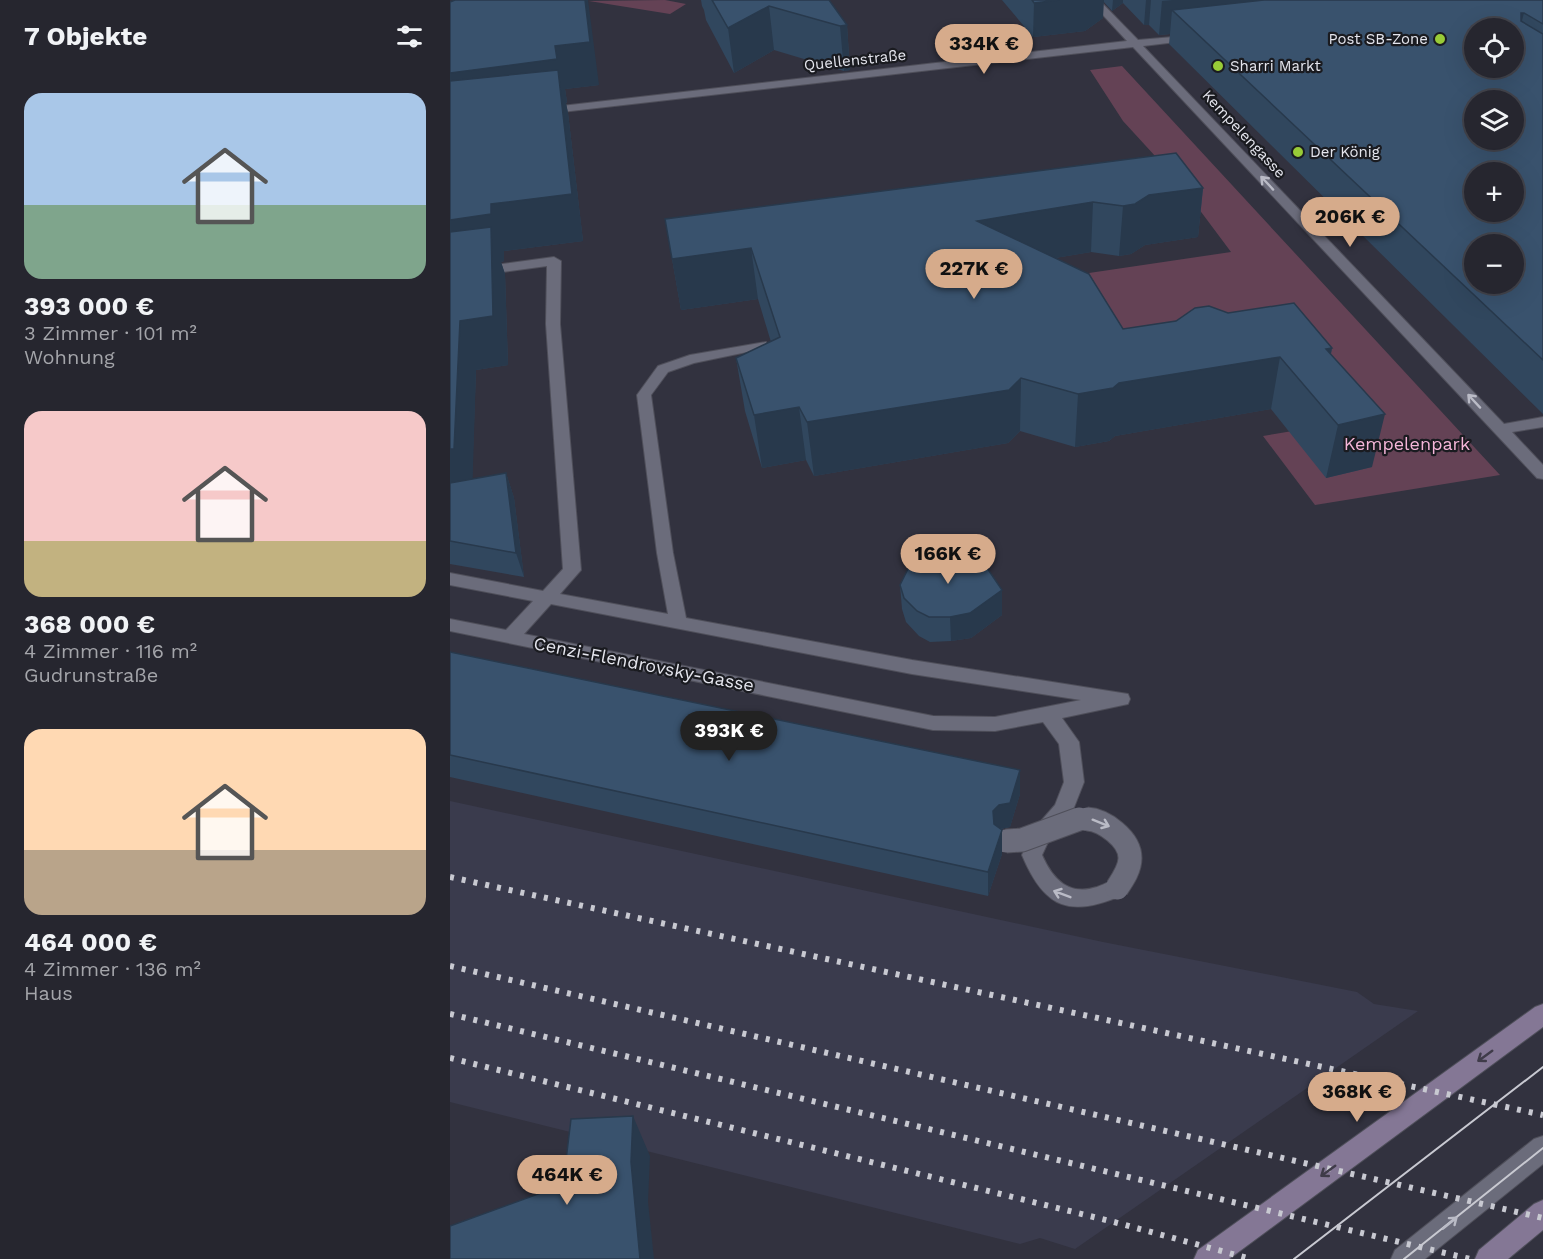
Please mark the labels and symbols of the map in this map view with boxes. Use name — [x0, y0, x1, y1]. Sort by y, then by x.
pin: 334K € — [935, 24, 1033, 75]
place label: Post SB-Zone — [1328, 30, 1428, 48]
marker: Post SB-Zone — [1433, 32, 1447, 46]
street label: Quellenstraße — [803, 46, 907, 74]
place label: Sharri Markt — [1230, 57, 1322, 75]
marker: Sharri Markt — [1211, 59, 1225, 73]
street label: Kempelengasse — [1199, 86, 1289, 182]
place label: Der König — [1310, 143, 1380, 161]
marker: Der König — [1291, 145, 1305, 159]
one-way arrow — [1260, 176, 1275, 191]
pin: 206K € — [1301, 197, 1399, 248]
pin: 227K € — [925, 249, 1023, 300]
one-way arrow — [1466, 394, 1481, 409]
park label: Kempelenpark — [1344, 433, 1470, 454]
pin: 166K € — [899, 534, 997, 585]
street label: Cenzi-Flendrovsky-Gasse — [532, 632, 756, 696]
pin: 393K € — [680, 711, 778, 762]
one-way arrow — [1091, 818, 1110, 829]
one-way arrow — [1053, 888, 1072, 899]
one-way arrow — [1477, 1049, 1493, 1062]
pin: 368K € — [1308, 1072, 1406, 1123]
pin: 464K € — [518, 1155, 616, 1206]
one-way arrow — [1320, 1165, 1336, 1177]
one-way arrow — [1442, 1216, 1458, 1229]

